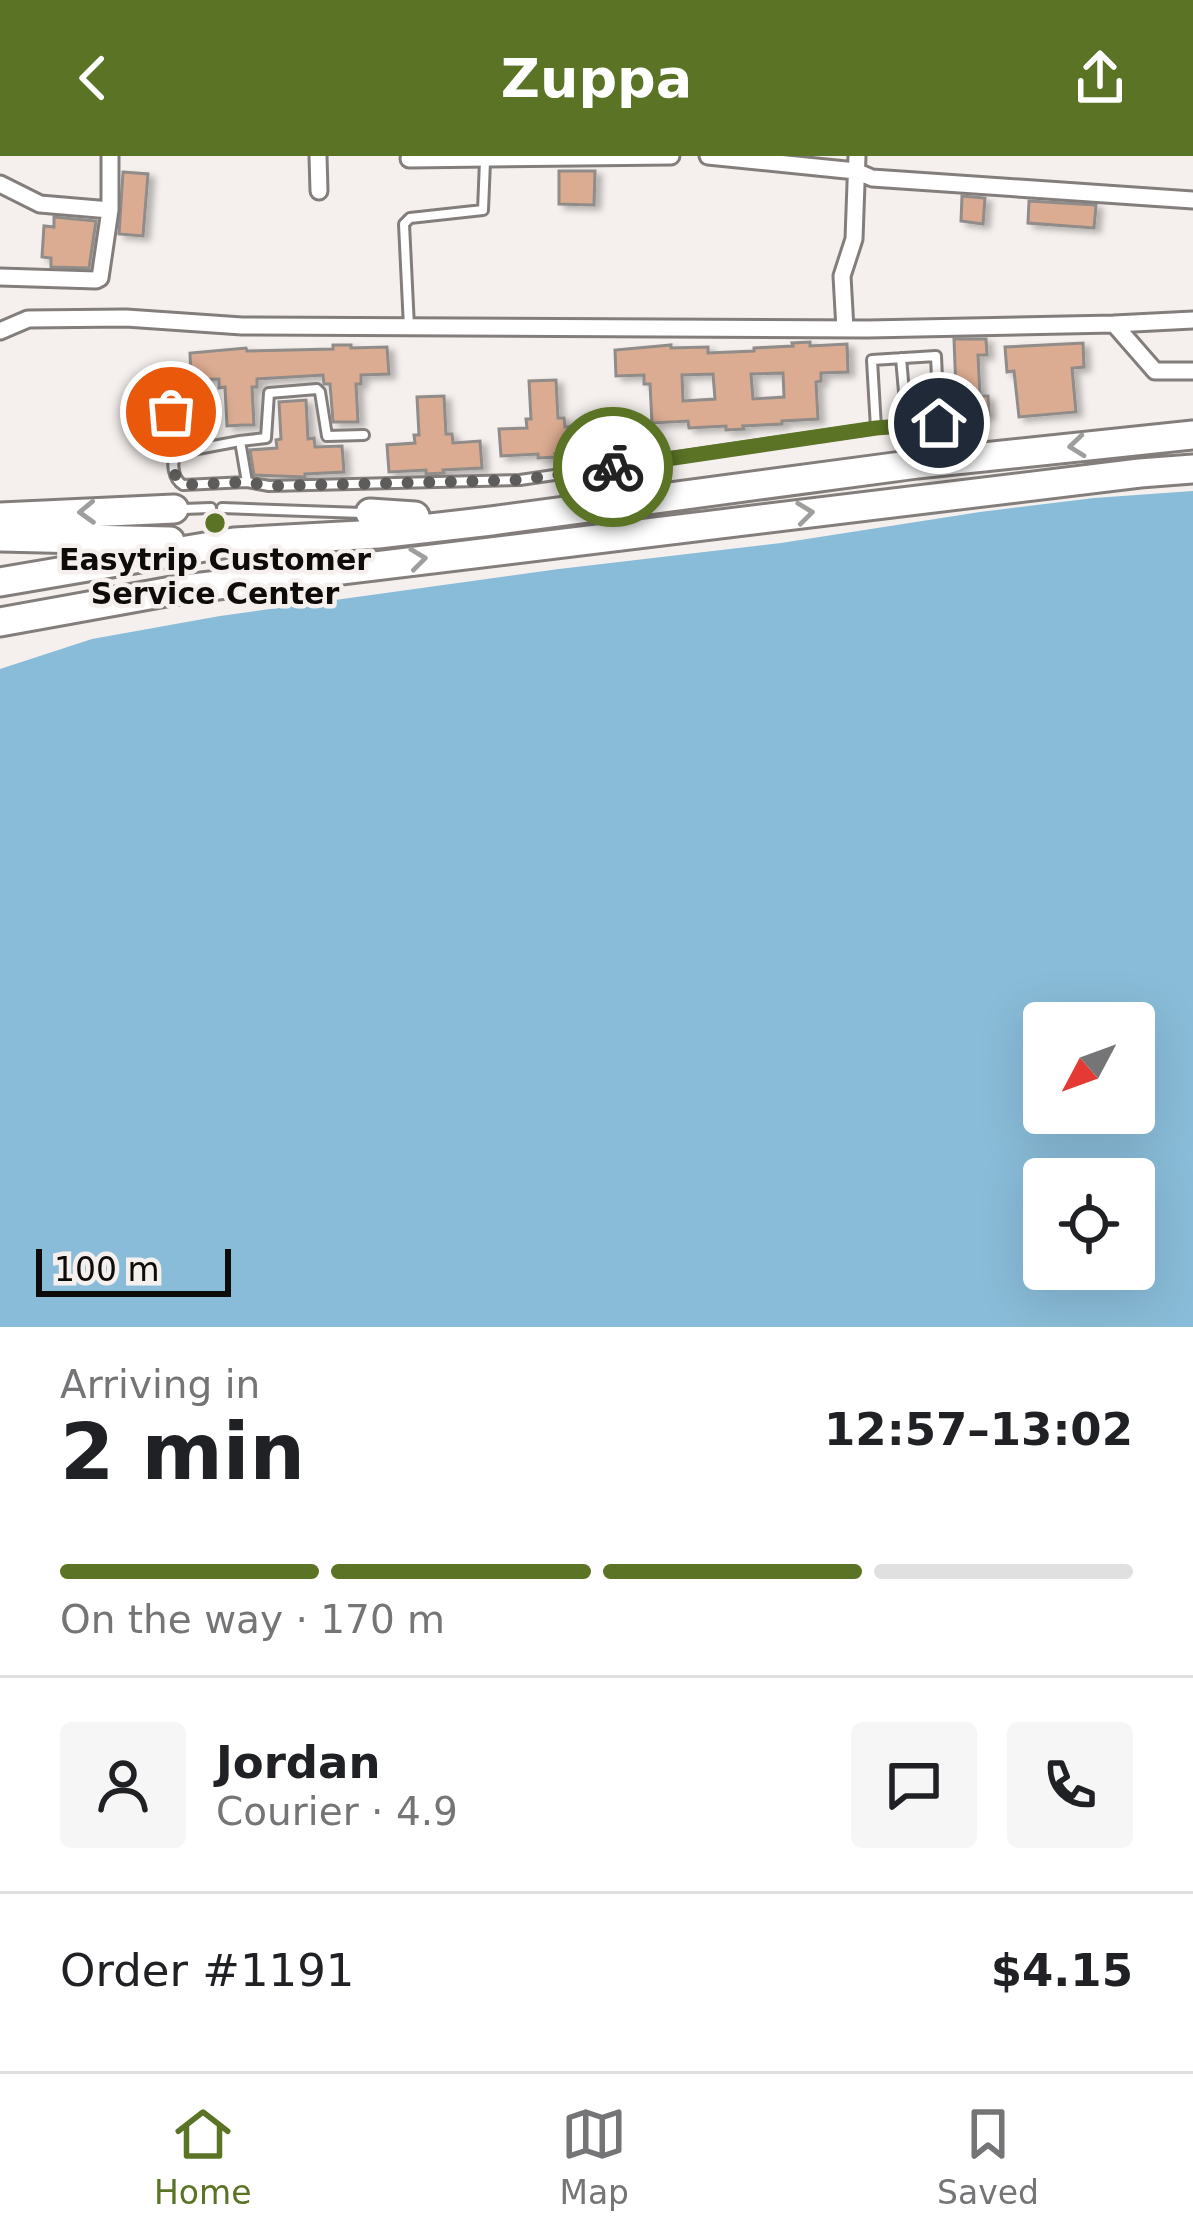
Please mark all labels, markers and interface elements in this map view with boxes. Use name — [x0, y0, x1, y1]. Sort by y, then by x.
icon: back — [60, 45, 126, 111]
icon: share — [1067, 45, 1133, 111]
text: Zuppa — [501, 47, 692, 110]
pin — [120, 361, 222, 463]
pin — [888, 372, 990, 474]
icon: bag — [138, 379, 204, 445]
icon: home — [906, 390, 972, 456]
courier — [553, 407, 673, 527]
one-way arrow — [1067, 433, 1086, 458]
icon: bike — [580, 434, 646, 500]
one-way arrow — [77, 499, 96, 525]
one-way arrow — [795, 500, 815, 526]
marker: Easytrip Customer Service Center — [202, 510, 228, 536]
place label: Easytrip Customer Service Center — [59, 542, 371, 611]
one-way arrow — [408, 546, 428, 572]
north arrow — [1023, 1002, 1155, 1134]
map controls — [1023, 1002, 1155, 1290]
button: locate — [1023, 1158, 1155, 1290]
scale bar — [36, 1243, 231, 1296]
text: 100 m — [54, 1250, 160, 1289]
text: Arriving in — [60, 1362, 260, 1407]
text: 12:57–13:02 — [824, 1403, 1133, 1456]
text: 2 min — [60, 1407, 305, 1497]
text: On the way · 170 m — [60, 1597, 445, 1642]
button: person — [60, 1722, 186, 1848]
button: chat — [851, 1722, 977, 1848]
button: phone — [1007, 1722, 1133, 1848]
text: Jordan — [216, 1736, 380, 1789]
text: Courier · 4.9 — [216, 1789, 458, 1834]
text: Order #1191 — [60, 1944, 354, 1997]
text: $4.15 — [991, 1944, 1133, 1997]
tab: Home — [154, 2101, 251, 2212]
tab: Map — [559, 2101, 629, 2212]
tab: Saved — [937, 2101, 1039, 2212]

